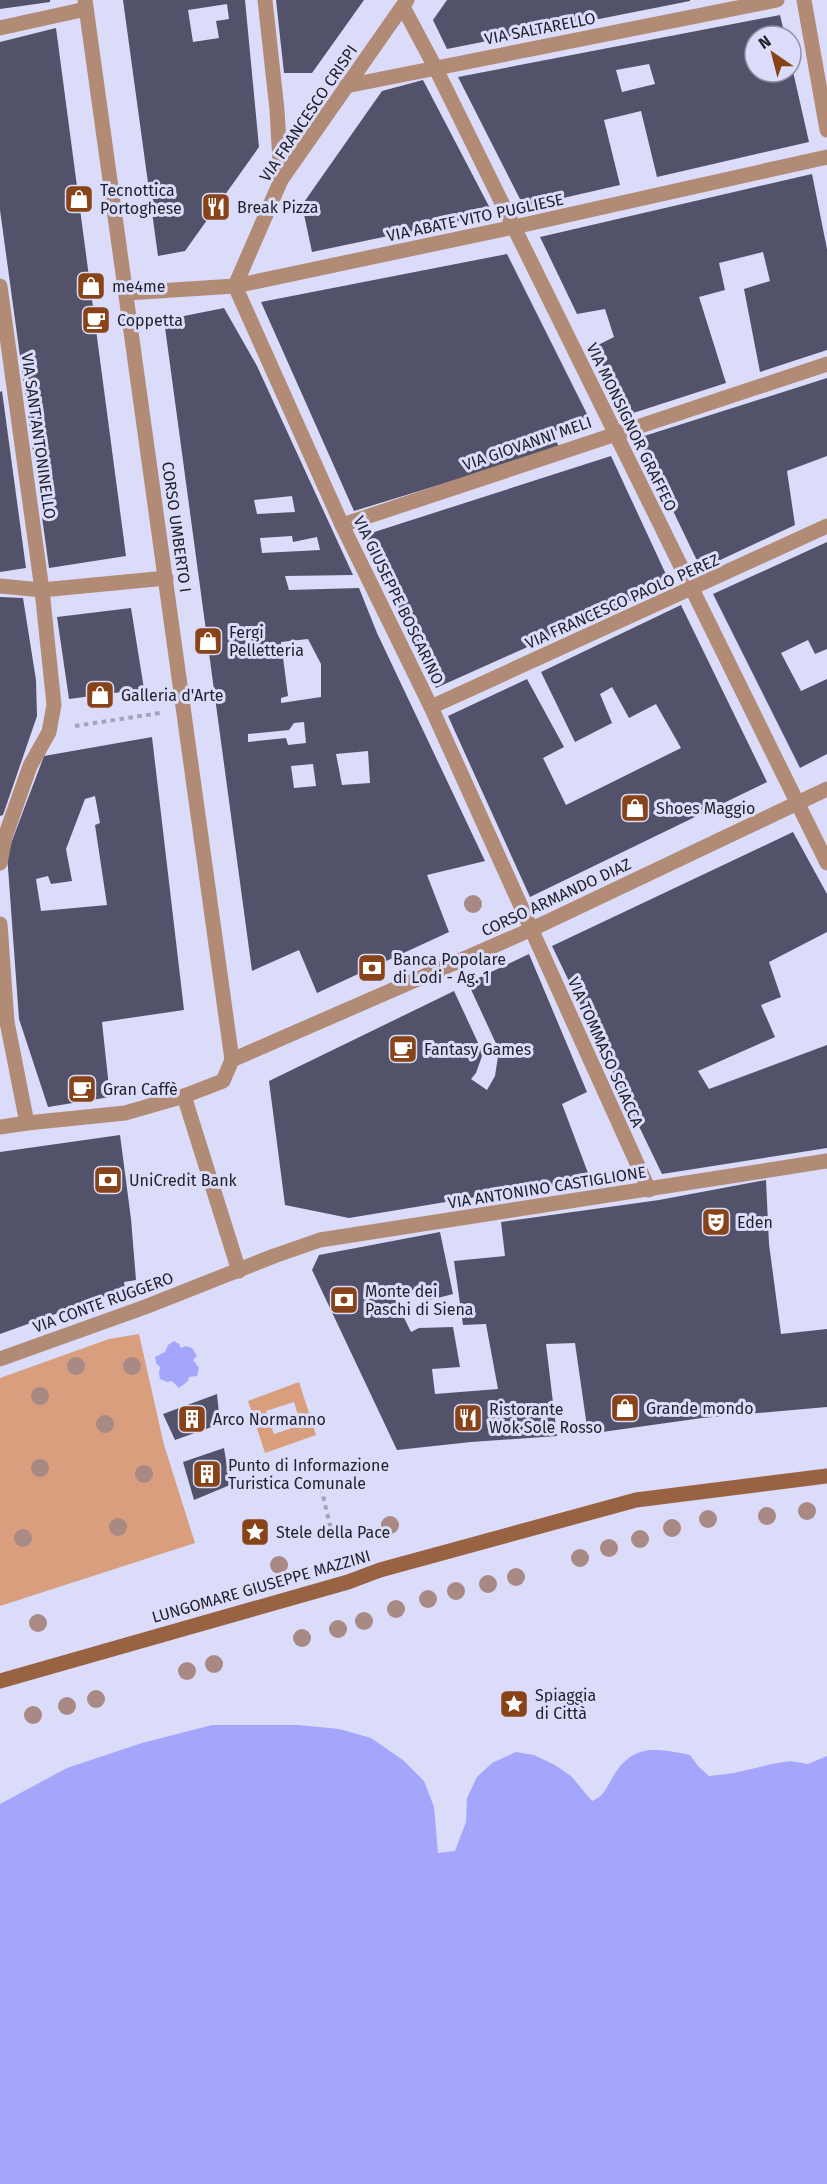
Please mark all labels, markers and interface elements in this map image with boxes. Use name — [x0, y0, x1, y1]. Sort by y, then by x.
street label: VIA SALTARELLO — [483, 8, 597, 49]
north arrow — [743, 24, 803, 84]
text: N — [755, 31, 774, 53]
street label: VIA FRANCESCO CRISPI — [256, 41, 361, 185]
place label: Tecnottica Portoghese — [100, 181, 182, 218]
shop icon: Tecnottica Portoghese — [63, 183, 95, 215]
street label: VIA ABATE VITO PUGLIESE — [385, 189, 565, 246]
restaurant icon: Break Pizza — [200, 191, 232, 223]
place label: Break Pizza — [237, 198, 318, 217]
shop icon: me4me — [75, 270, 107, 302]
place label: me4me — [112, 277, 165, 296]
cafe icon: Coppetta — [80, 304, 112, 336]
place label: Coppetta — [117, 311, 183, 330]
street label: VIA MONSIGNOR GRAFFEO — [582, 340, 681, 514]
street label: VIA SANT'ANTONINELLO — [17, 352, 60, 520]
street label: VIA GIOVANNI MELI — [460, 412, 594, 474]
street label: CORSO UMBERTO I — [158, 461, 195, 594]
street label: VIA GIUSEPPE BOSCARINO — [349, 513, 448, 688]
street label: VIA FRANCESCO PAOLO PEREZ — [522, 550, 722, 653]
place label: Fergi Pelletteria — [229, 623, 304, 660]
shop icon: Fergi Pelletteria — [192, 625, 224, 657]
shop icon: Galleria d'Arte — [84, 679, 116, 711]
place label: Galleria d'Arte — [121, 686, 223, 705]
shop icon: Shoes Maggio — [619, 792, 651, 824]
place label: Shoes Maggio — [656, 799, 755, 818]
street label: CORSO ARMANDO DIAZ — [478, 854, 634, 940]
place label: Banca Popolare di Lodi - Ag. 1 — [393, 950, 506, 987]
bank icon: Banca Popolare di Lodi - Ag. 1 — [356, 952, 388, 984]
street label: VIA TOMMASO SCIACCA — [564, 974, 647, 1131]
cafe icon: Fantasy Games — [387, 1033, 419, 1065]
place label: Fantasy Games — [424, 1040, 531, 1059]
cafe icon: Gran Caffè — [66, 1073, 98, 1105]
place label: Gran Caffè — [103, 1080, 178, 1099]
street label: VIA ANTONINO CASTIGLIONE — [447, 1162, 648, 1213]
bank icon: UniCredit Bank — [92, 1164, 124, 1196]
place label: UniCredit Bank — [129, 1171, 238, 1190]
theatre icon: Eden — [700, 1206, 732, 1238]
place label: Eden — [737, 1213, 773, 1232]
street label: VIA CONTE RUGGERO — [30, 1268, 176, 1337]
place label: Monte dei Paschi di Siena — [365, 1282, 474, 1319]
bank icon: Monte dei Paschi di Siena — [328, 1284, 360, 1316]
shop icon: Grande mondo — [609, 1392, 641, 1424]
place label: Grande mondo — [646, 1399, 754, 1418]
place label: Ristorante Wok Sole Rosso — [489, 1400, 602, 1437]
restaurant icon: Ristorante Wok Sole Rosso — [452, 1402, 484, 1434]
building icon: Arco Normanno — [176, 1403, 208, 1435]
place label: Arco Normanno — [213, 1410, 326, 1429]
place label: Punto di Informazione Turistica Comunale — [228, 1456, 389, 1493]
building icon: Punto di Informazione Turistica Comunale — [191, 1458, 223, 1490]
place icon: Stele della Pace — [239, 1516, 271, 1548]
place label: Stele della Pace — [276, 1523, 390, 1542]
street label: LUNGOMARE GIUSEPPE MAZZINI — [150, 1546, 373, 1627]
place label: Spiaggia di Città — [535, 1686, 596, 1723]
place icon: Spiaggia di Città — [498, 1688, 530, 1720]

